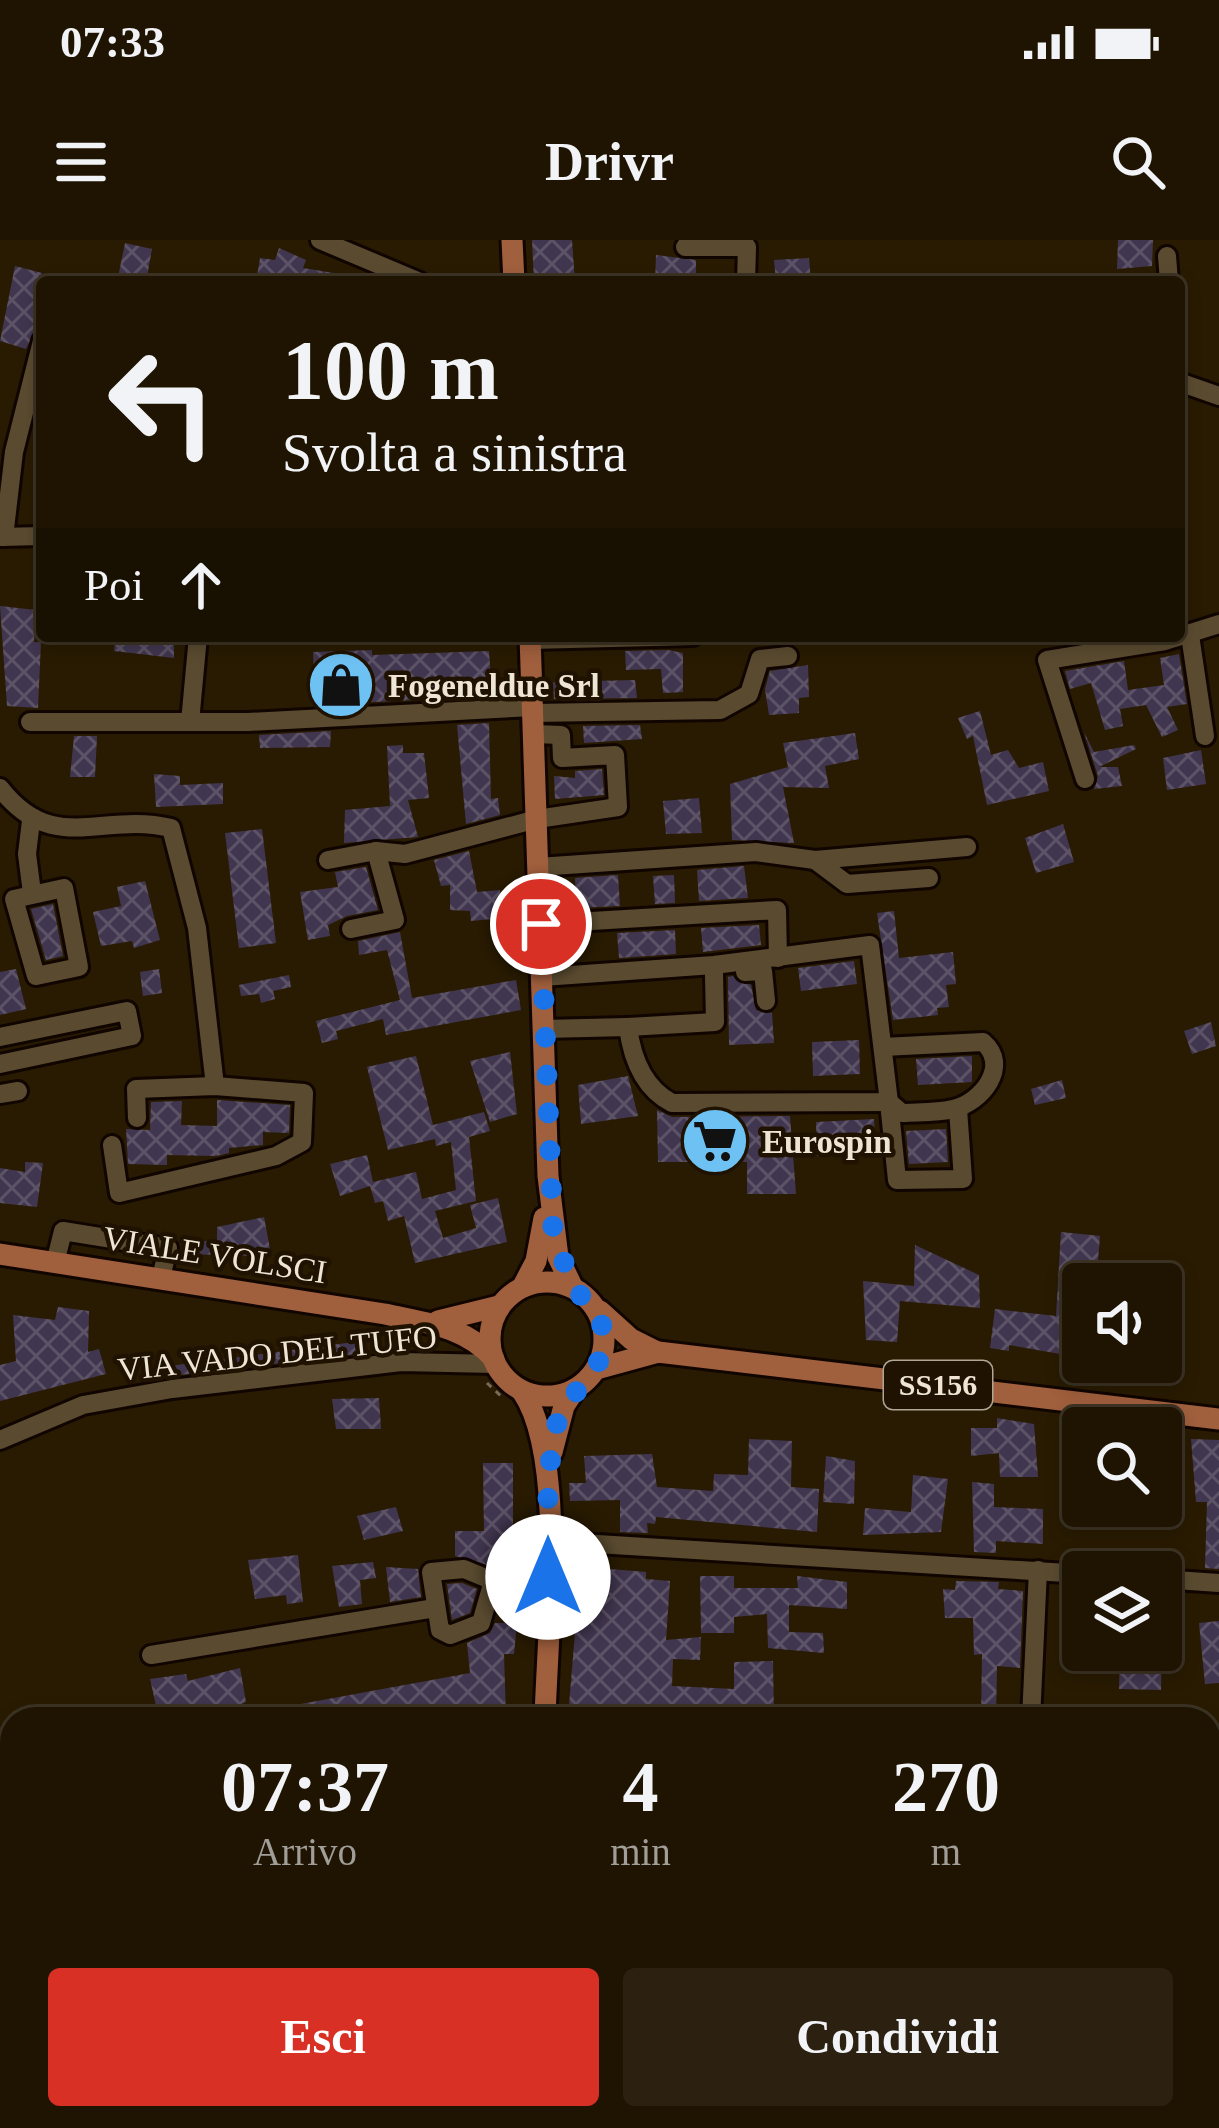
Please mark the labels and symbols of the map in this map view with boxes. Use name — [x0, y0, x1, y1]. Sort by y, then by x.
shop icon: Fogeneldue Srl — [306, 650, 376, 720]
place label: Fogeneldue Srl — [388, 668, 600, 704]
pin — [490, 873, 592, 975]
supermarket icon: Eurospin — [680, 1106, 750, 1176]
place label: Eurospin — [762, 1124, 892, 1160]
street label: VIALE VOLSCI — [101, 1220, 329, 1290]
street label: VIA VADO DEL TUFO — [116, 1318, 438, 1388]
road number: SS156 — [884, 1361, 992, 1409]
position arrow — [485, 1514, 611, 1640]

